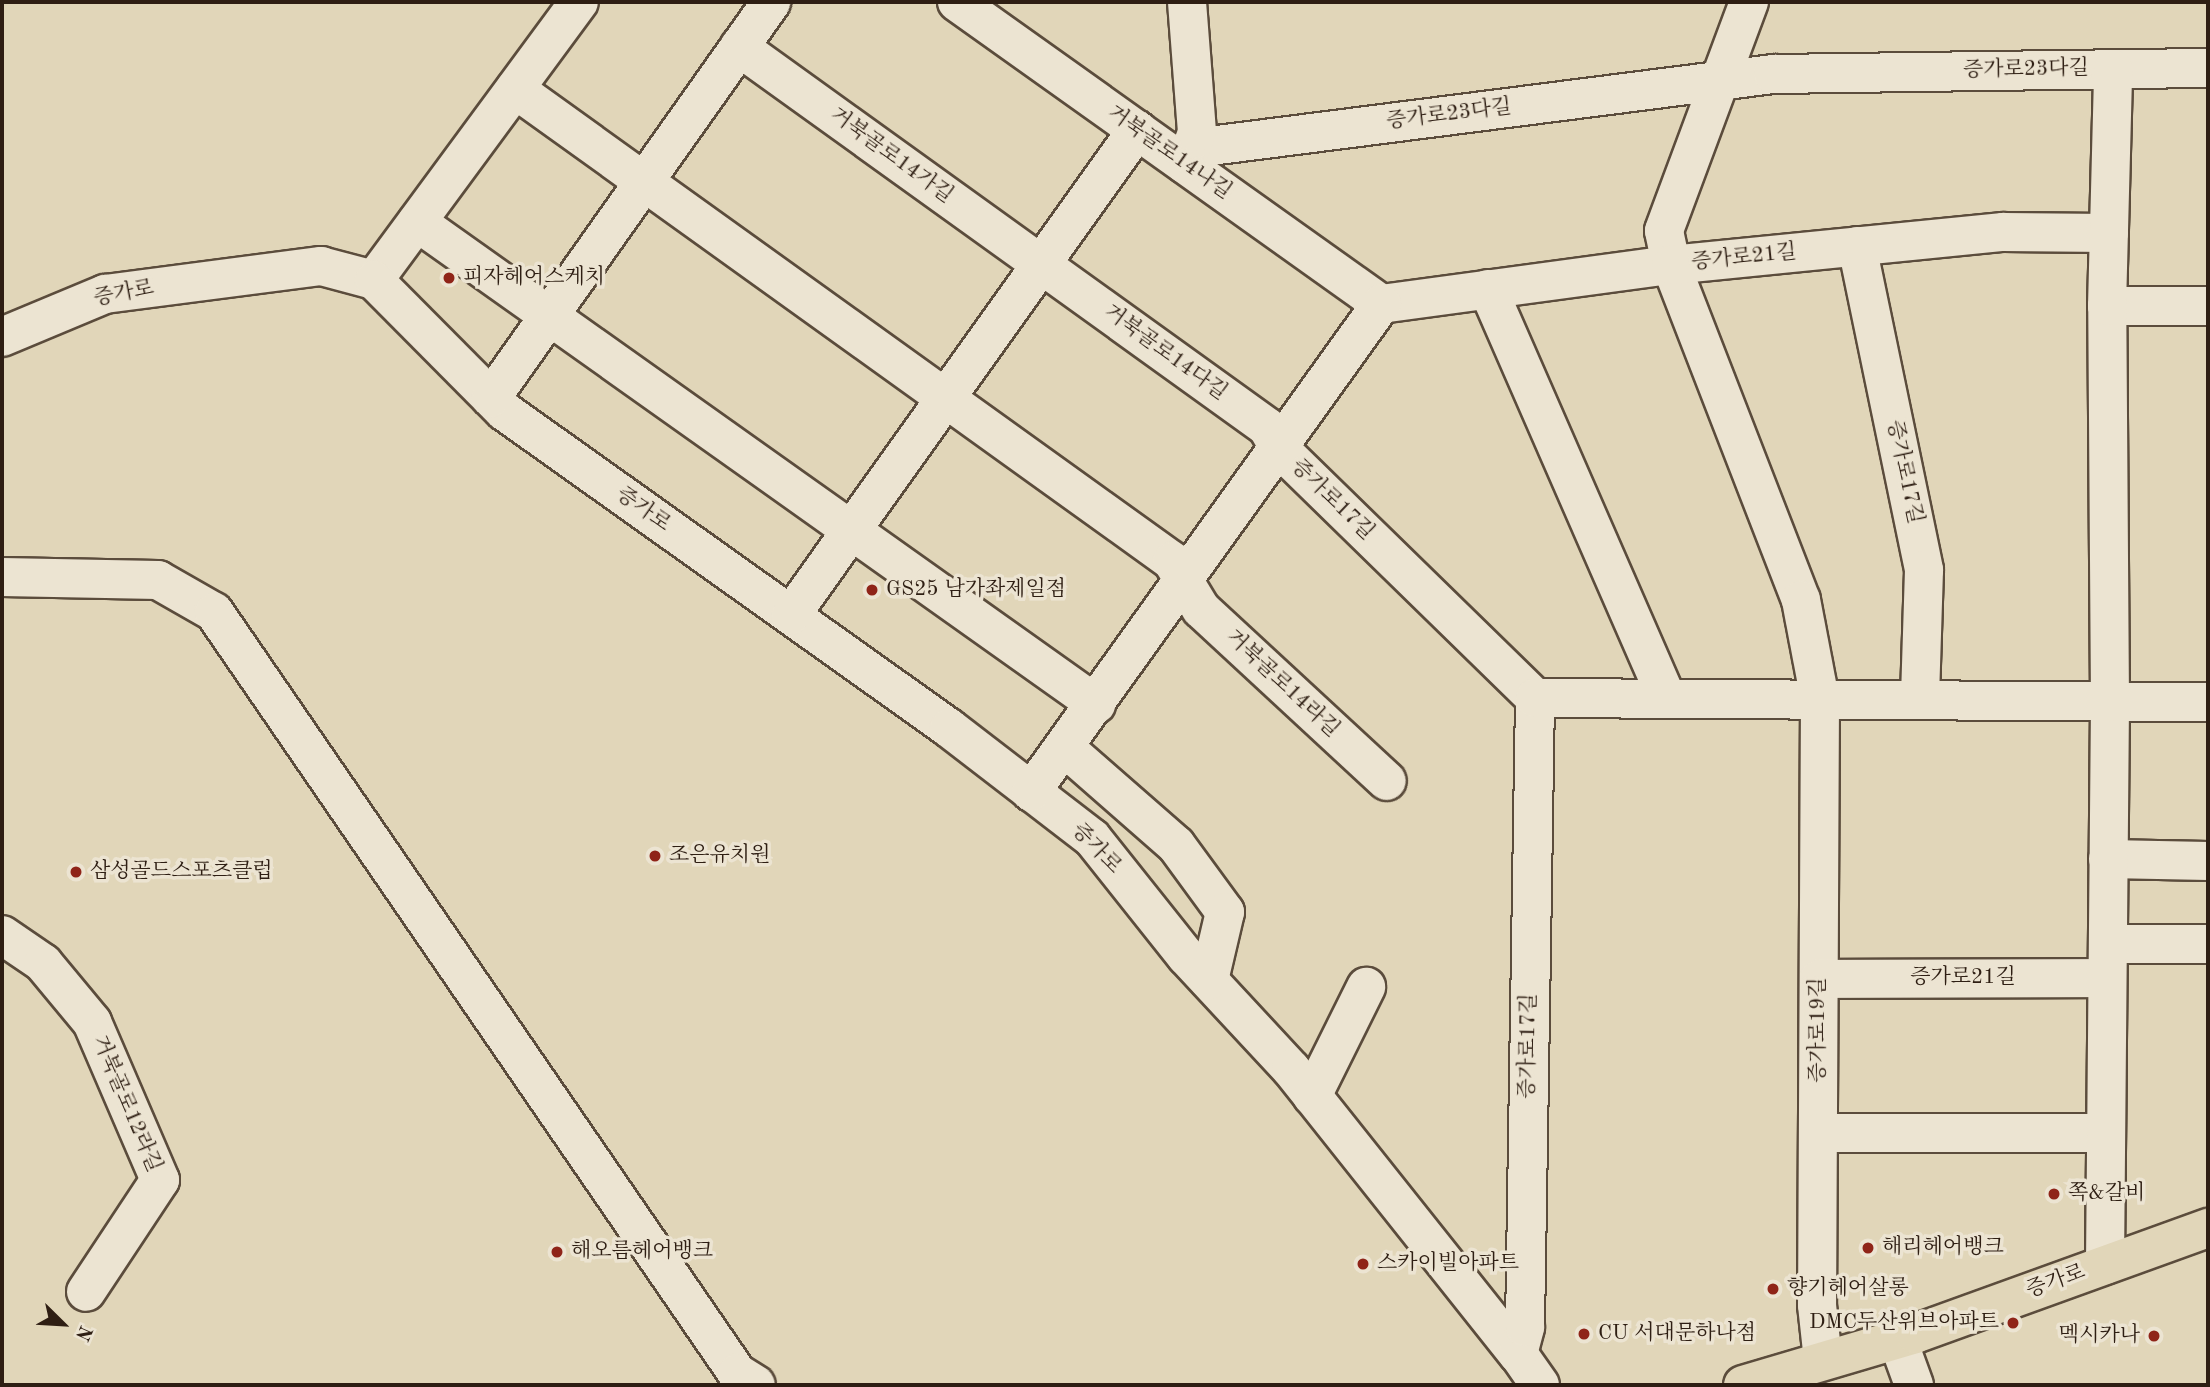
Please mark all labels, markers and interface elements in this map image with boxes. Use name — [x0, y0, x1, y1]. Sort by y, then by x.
street label: 증가로23다길 — [1963, 56, 2089, 84]
street label: 증가로23다길 — [1385, 95, 1513, 135]
street label: 거북골로14나길 — [1102, 101, 1236, 205]
street label: 거북골로14가길 — [825, 103, 957, 209]
street label: 증가로21길 — [1690, 240, 1798, 276]
place label: 피자헤어스케치 — [463, 265, 605, 291]
marker: 피자헤어스케치 — [441, 270, 457, 286]
street label: 증가로 — [92, 276, 156, 312]
street label: 거북골로14다길 — [1099, 300, 1231, 406]
street label: 증가로17길 — [1881, 418, 1927, 526]
street label: 증가로17길 — [1285, 454, 1379, 546]
street label: 증가로 — [611, 482, 675, 538]
place label: GS25 남가좌제일점 — [886, 577, 1066, 603]
marker: GS25 남가좌제일점 — [864, 582, 880, 598]
street label: 거북골로14라길 — [1220, 625, 1344, 743]
street label: 증가로 — [1066, 818, 1126, 880]
place label: 조은유치원 — [669, 843, 770, 869]
marker: 조은유치원 — [647, 848, 663, 864]
place label: 삼성골드스포츠클럽 — [90, 859, 273, 885]
marker: 삼성골드스포츠클럽 — [68, 864, 84, 880]
street label: 증가로21길 — [1910, 965, 2016, 991]
street label: 증가로19길 — [1806, 977, 1832, 1083]
street label: 증가로17길 — [1515, 993, 1543, 1099]
street label: 거북골로12라길 — [86, 1032, 166, 1176]
place label: 쪽&갈비 — [2068, 1181, 2145, 1207]
marker: 쪽&갈비 — [2046, 1186, 2062, 1202]
place label: 해리헤어뱅크 — [1882, 1235, 2004, 1261]
place label: 해오름헤어뱅크 — [571, 1239, 713, 1265]
marker: 해리헤어뱅크 — [1860, 1240, 1876, 1256]
marker: 해오름헤어뱅크 — [549, 1244, 565, 1260]
place label: 스카이빌아파트 — [1377, 1251, 1519, 1277]
marker: 스카이빌아파트 — [1355, 1256, 1371, 1272]
street label: 증가로 — [2023, 1260, 2089, 1304]
place label: 향기헤어살롱 — [1787, 1276, 1909, 1302]
marker: 향기헤어살롱 — [1765, 1281, 1781, 1297]
north arrow — [28, 1289, 98, 1359]
place label: DMC두산위브아파트 — [1809, 1310, 1999, 1336]
marker: DMC두산위브아파트 — [2005, 1315, 2021, 1331]
place label: CU 서대문하나점 — [1598, 1321, 1756, 1347]
text: N — [71, 1322, 94, 1343]
place label: 멕시카나 — [2059, 1323, 2140, 1349]
marker: CU 서대문하나점 — [1576, 1326, 1592, 1342]
marker: 멕시카나 — [2146, 1328, 2162, 1344]

